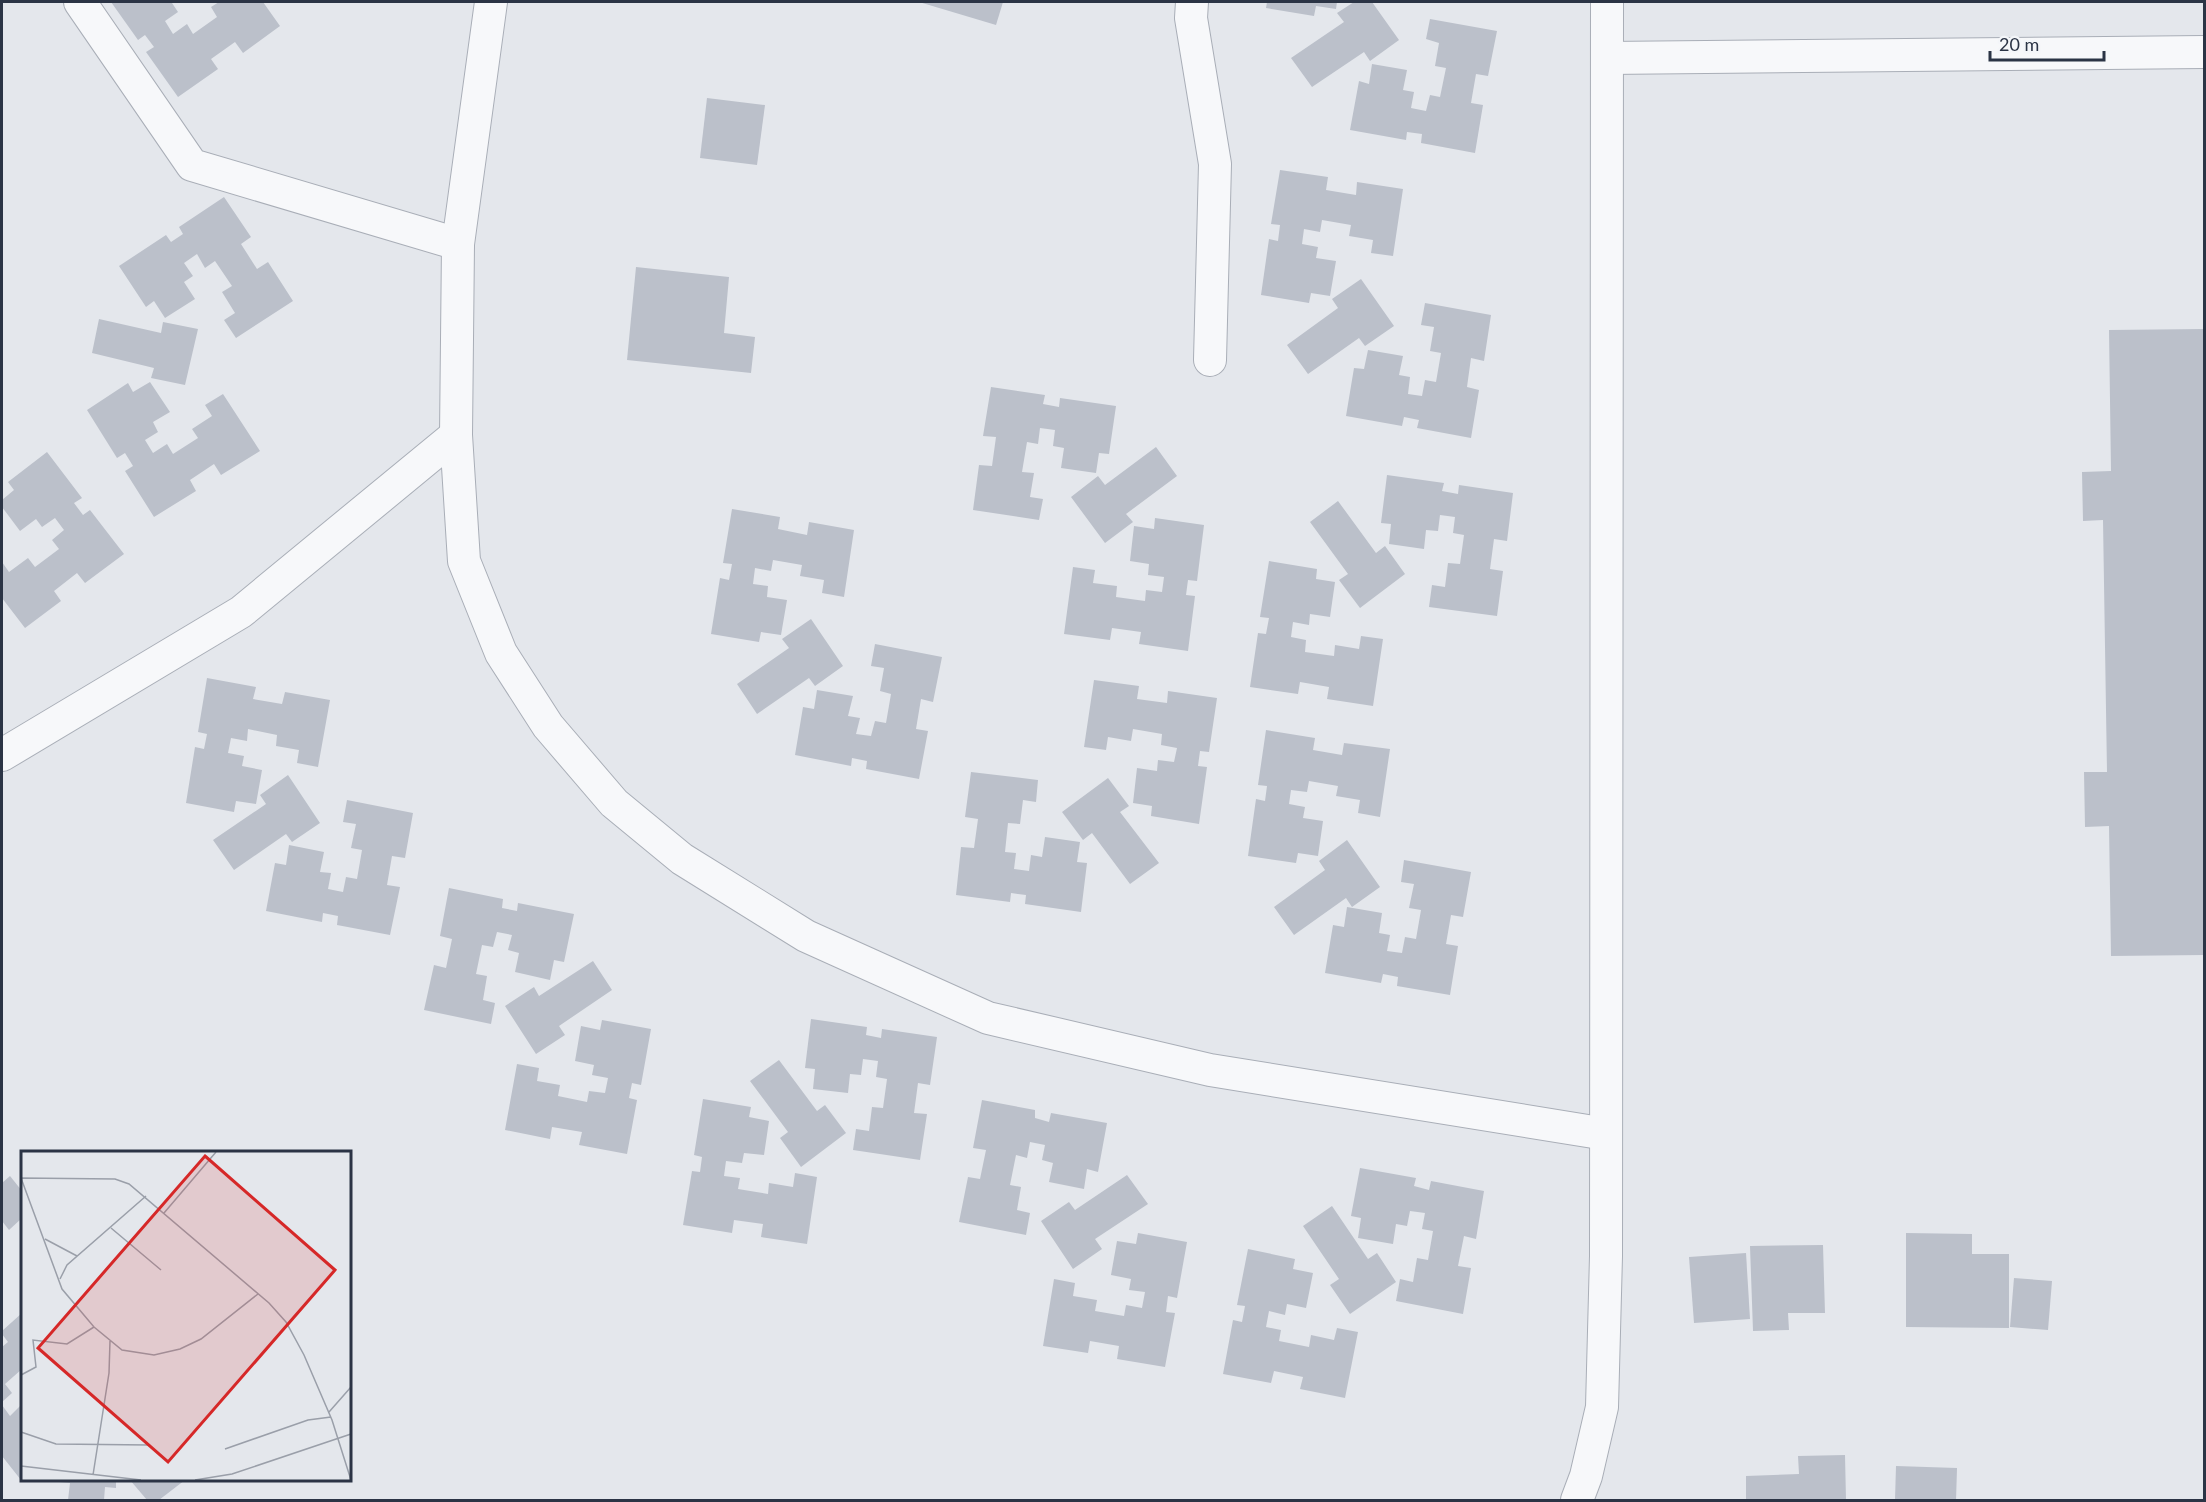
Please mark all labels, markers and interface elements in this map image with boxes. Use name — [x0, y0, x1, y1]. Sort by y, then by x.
scale bar — [1990, 24, 2104, 62]
text: 20 m — [1999, 33, 2039, 55]
inset map — [21, 1151, 351, 1481]

